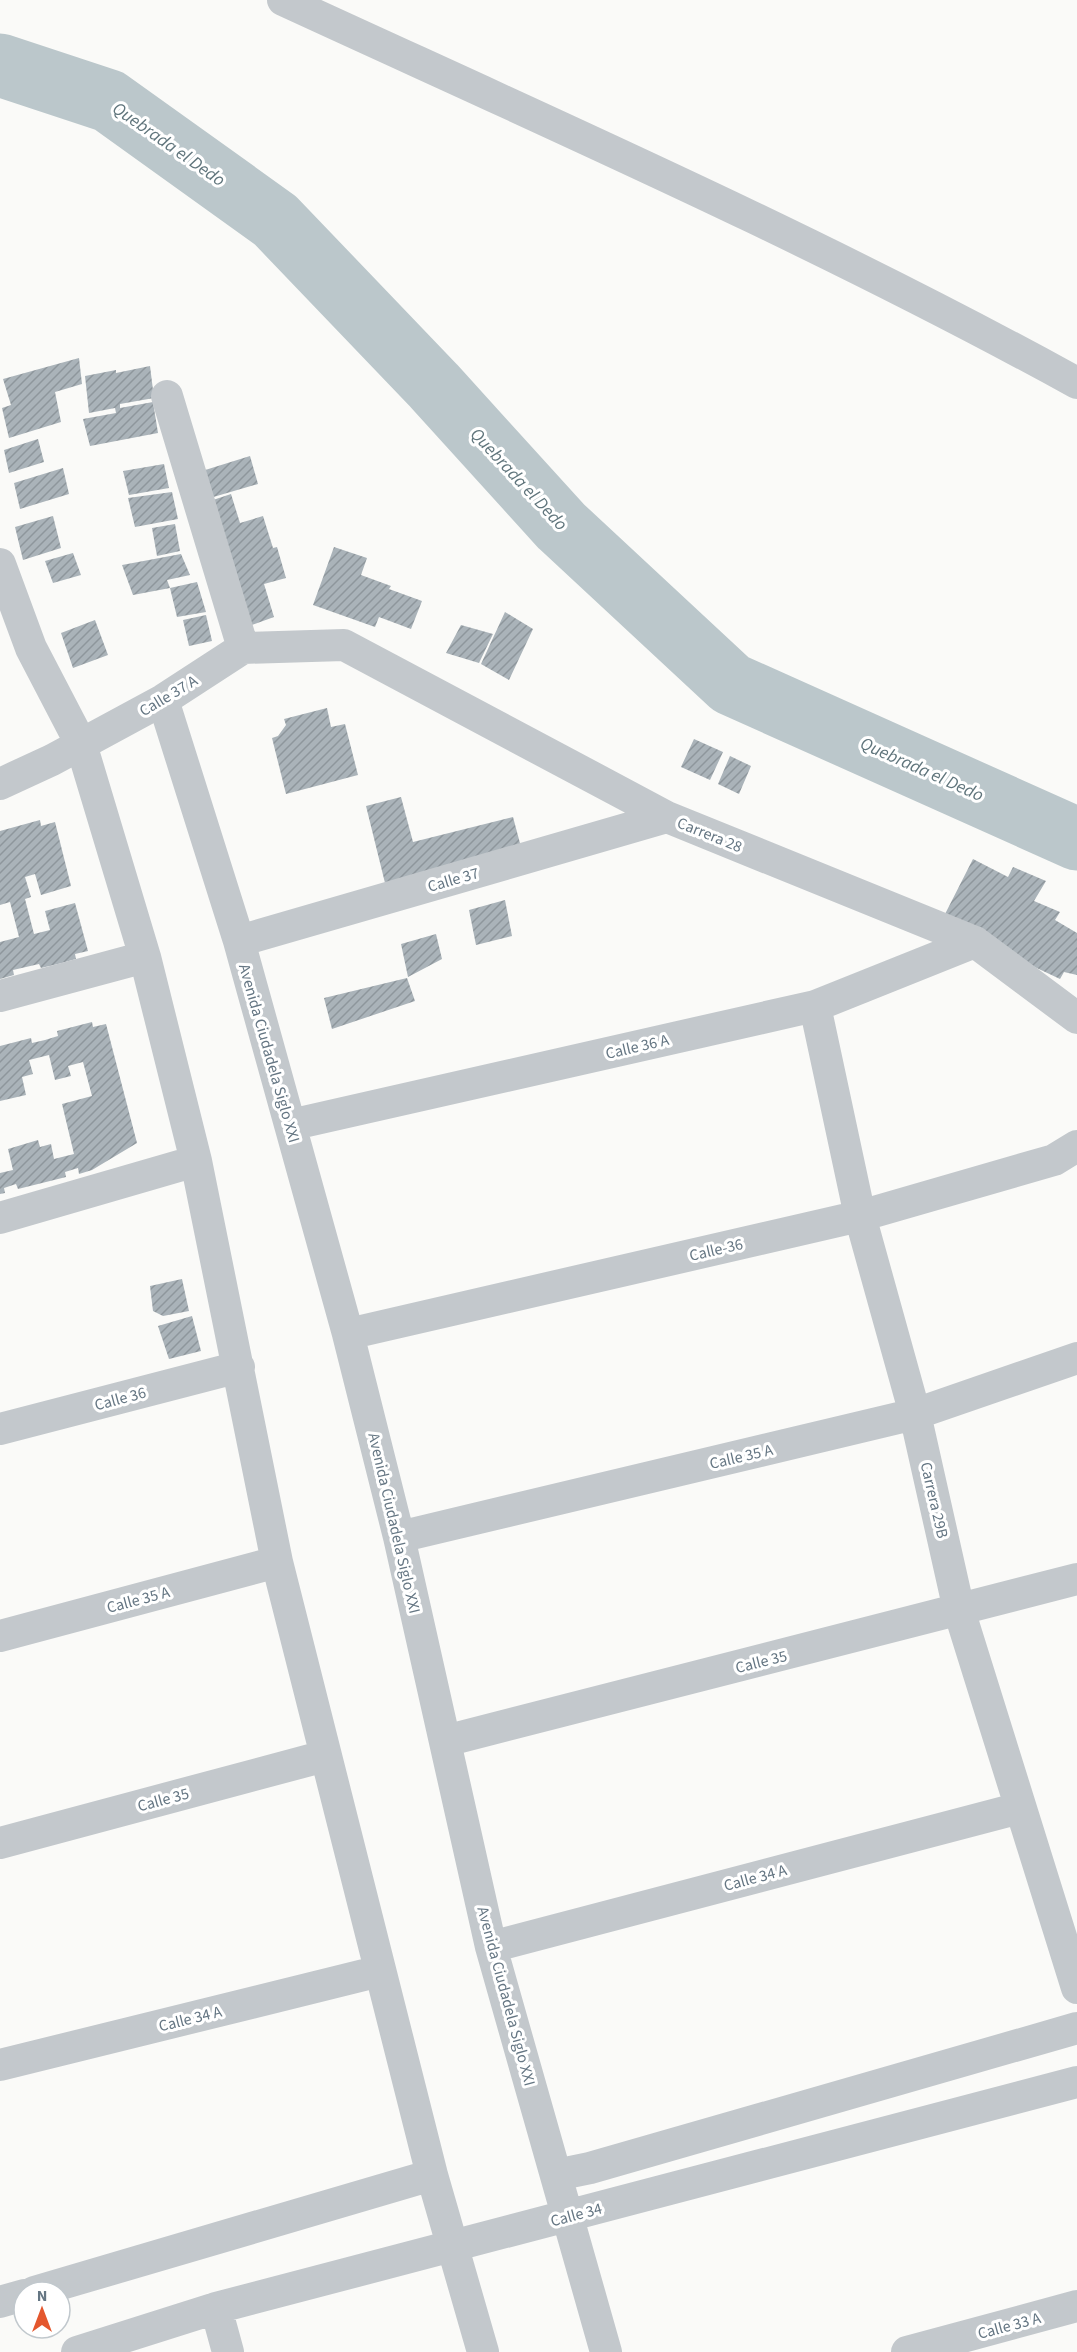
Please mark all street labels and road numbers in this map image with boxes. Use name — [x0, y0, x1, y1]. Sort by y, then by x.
street label: Calle 37 A — [135, 670, 202, 722]
street label: Carrera 28 — [674, 812, 746, 858]
street label: Calle 37 — [425, 862, 482, 898]
street label: Avenida Ciudadela Siglo XXI — [233, 961, 305, 1145]
street label: Calle 36 A — [603, 1029, 671, 1065]
street label: Calle-36 — [687, 1233, 745, 1267]
street label: Calle 36 — [92, 1382, 148, 1416]
street label: Avenida Ciudadela Siglo XXI — [363, 1431, 426, 1616]
street label: Calle 35 A — [707, 1439, 775, 1475]
street label: Carrera 29B — [915, 1460, 953, 1541]
street label: Calle 35 A — [104, 1581, 172, 1619]
street label: Calle 35 — [733, 1645, 789, 1679]
street label: Calle 35 — [135, 1783, 191, 1817]
street label: Calle 34 A — [721, 1859, 789, 1897]
street label: Avenida Ciudadela Siglo XXI — [471, 1904, 541, 2088]
street label: Calle 34 A — [156, 2000, 224, 2037]
street label: Calle 34 — [548, 2198, 604, 2232]
street label: Calle 33 A — [975, 2307, 1043, 2345]

